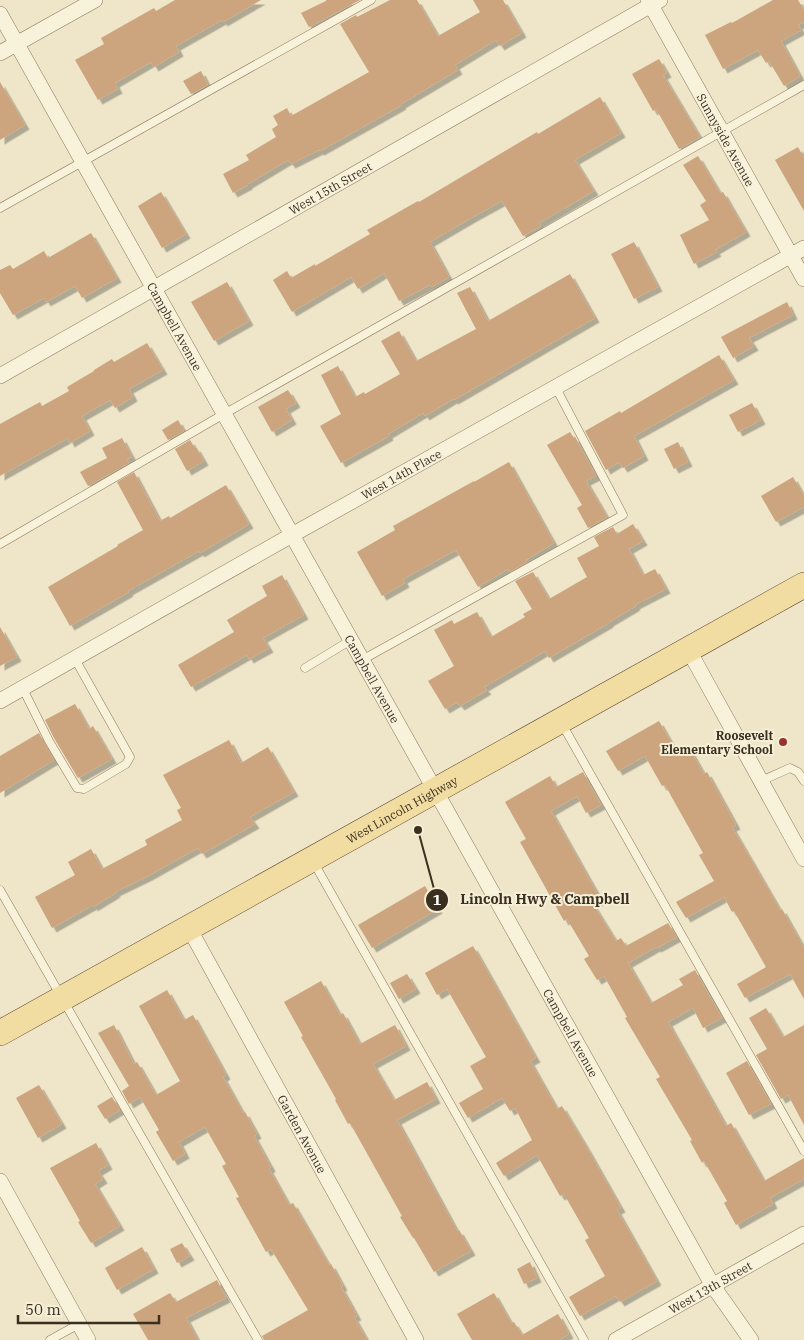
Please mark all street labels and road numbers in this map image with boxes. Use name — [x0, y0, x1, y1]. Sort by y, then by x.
street label: Sunnyside Avenue — [694, 90, 758, 189]
street label: West 15th Street — [286, 158, 374, 217]
street label: Campbell Avenue — [144, 279, 206, 373]
street label: West 14th Place — [358, 445, 444, 502]
street label: Campbell Avenue — [342, 632, 403, 726]
street label: West Lincoln Highway — [344, 772, 461, 846]
street label: Campbell Avenue — [540, 986, 602, 1080]
street label: Garden Avenue — [275, 1092, 330, 1176]
street label: West 13th Street — [666, 1258, 754, 1316]

